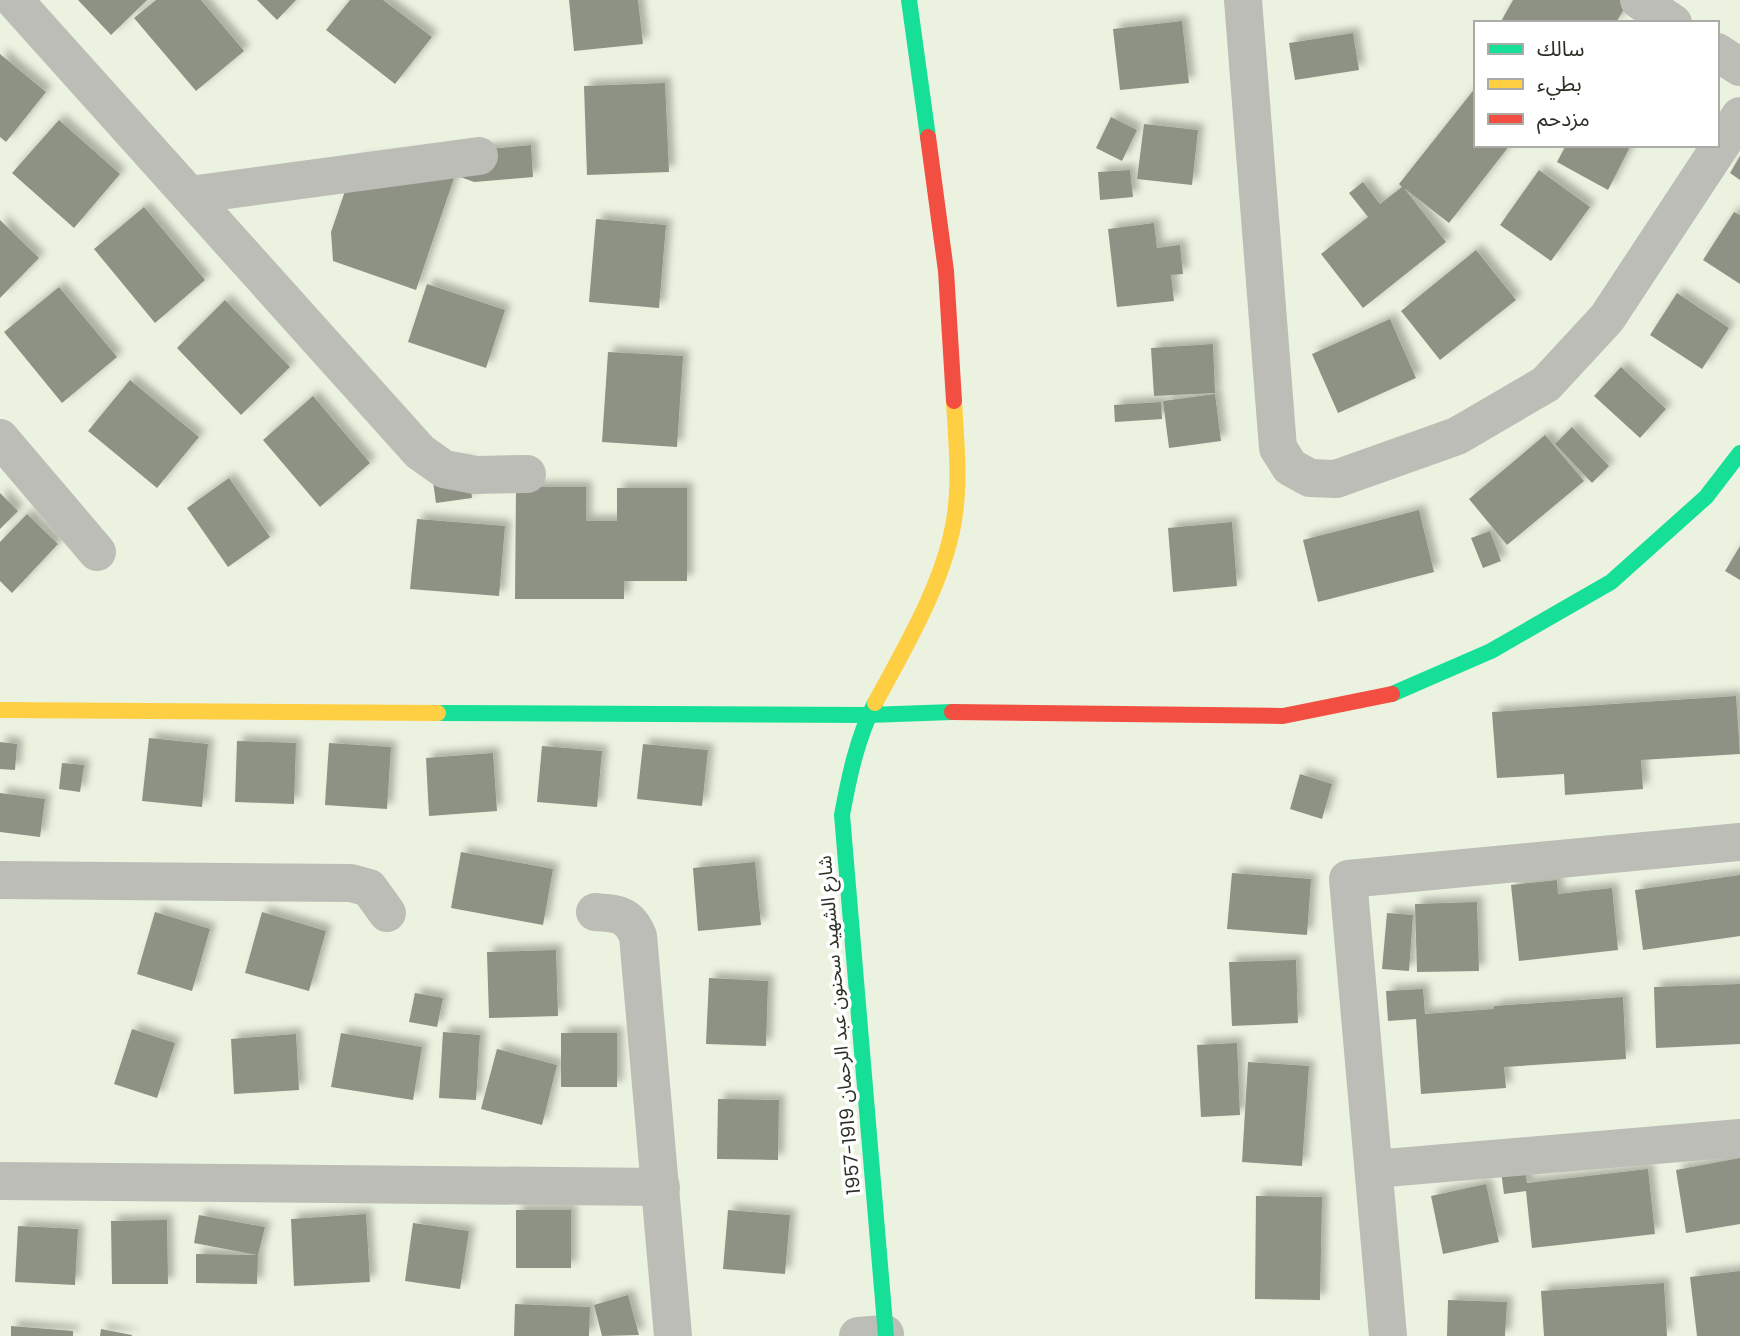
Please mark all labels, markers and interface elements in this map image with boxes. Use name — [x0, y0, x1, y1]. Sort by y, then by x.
legend — [1474, 21, 1719, 147]
text: سالك — [1537, 34, 1584, 63]
text: بطيء — [1537, 69, 1582, 100]
text: مزدحم — [1537, 104, 1590, 134]
street label: شارع الشهيد سحنون عبد الرحمان 1919-1957 — [811, 854, 867, 1196]

